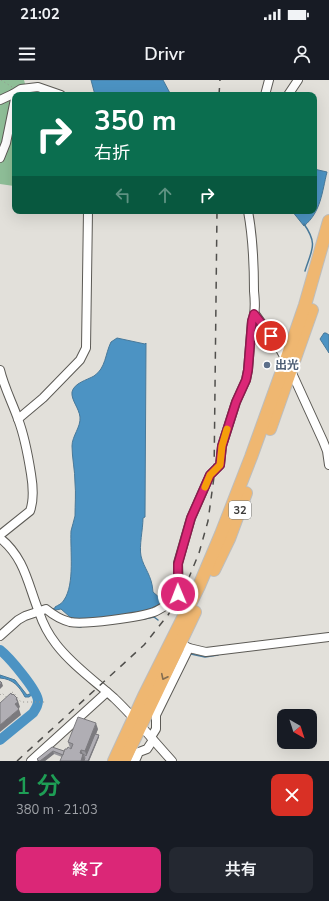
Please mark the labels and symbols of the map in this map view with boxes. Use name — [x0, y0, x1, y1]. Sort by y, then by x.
pin — [254, 319, 288, 353]
place label: 出光 — [275, 357, 299, 373]
marker: 出光 — [262, 360, 272, 370]
road number: 32 — [229, 501, 251, 519]
position arrow — [157, 573, 199, 615]
one-way arrow — [161, 672, 169, 680]
north arrow — [277, 709, 317, 749]

